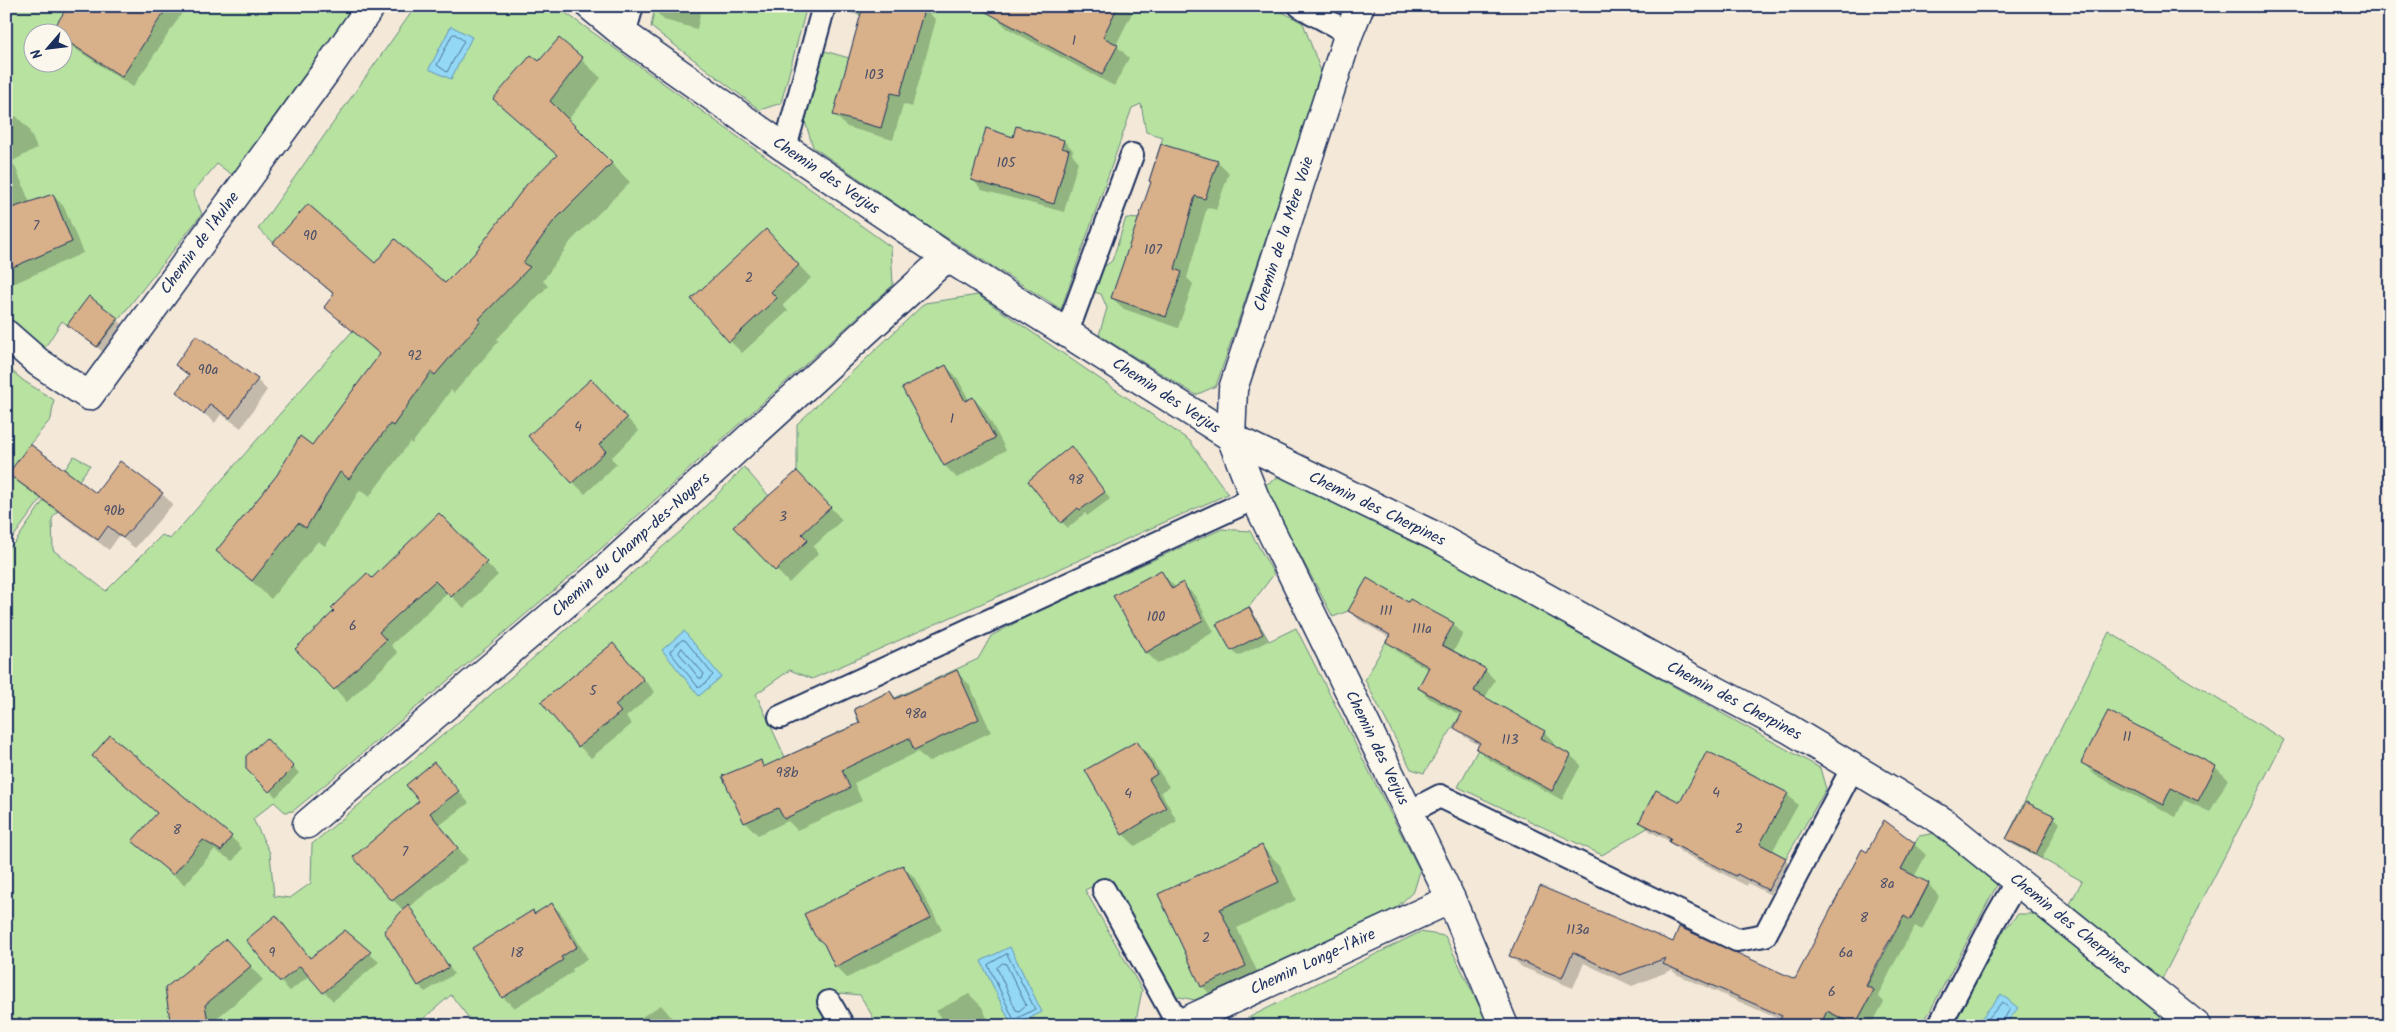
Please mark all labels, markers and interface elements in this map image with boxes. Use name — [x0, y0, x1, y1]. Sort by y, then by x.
north arrow — [22, 22, 72, 72]
house number: 1 — [1072, 30, 1076, 52]
text: N — [26, 44, 49, 63]
house number: 103 — [864, 64, 884, 86]
street label: Chemin des Verjus — [767, 131, 885, 221]
house number: 105 — [997, 152, 1017, 174]
street label: Chemin de la Mère Voie — [1247, 153, 1321, 315]
street label: Chemin de l'Aulne — [154, 186, 246, 300]
house number: 7 — [33, 215, 40, 237]
house number: 90 — [303, 225, 317, 247]
house number: 107 — [1144, 239, 1162, 261]
house number: 2 — [745, 267, 753, 289]
house number: 92 — [408, 345, 422, 367]
street label: Chemin des Verjus — [1107, 352, 1225, 441]
house number: 90a — [198, 359, 218, 381]
house number: 1 — [950, 408, 954, 430]
house number: 4 — [574, 416, 582, 438]
street label: Chemin des Cherpines — [1304, 465, 1450, 553]
street label: Chemin du Champ-des-Noyers — [546, 466, 716, 623]
house number: 98 — [1068, 469, 1084, 491]
house number: 90b — [103, 500, 125, 522]
house number: 3 — [779, 506, 787, 528]
house number: 111 — [1379, 600, 1393, 622]
house number: 100 — [1147, 606, 1165, 628]
house number: 6 — [349, 615, 357, 637]
house number: 111a — [1412, 618, 1432, 640]
street label: Chemin des Cherpines — [1662, 655, 1806, 747]
house number: 5 — [589, 680, 598, 702]
street label: Chemin des Verjus — [1338, 686, 1416, 810]
house number: 98a — [905, 703, 927, 725]
house number: 11 — [2123, 726, 2131, 748]
house number: 113 — [1502, 729, 1518, 751]
house number: 98b — [776, 762, 799, 784]
house number: 4 — [1712, 782, 1720, 804]
house number: 4 — [1124, 783, 1132, 805]
house number: 2 — [1735, 818, 1743, 840]
house number: 8 — [173, 819, 182, 841]
house number: 7 — [402, 841, 409, 863]
street label: Chemin des Cherpines — [2004, 867, 2136, 981]
house number: 8a — [1880, 873, 1895, 895]
house number: 8 — [1860, 907, 1869, 929]
house number: 113a — [1566, 919, 1590, 941]
street label: Chemin Longe-l'Aire — [1246, 922, 1380, 1002]
house number: 2 — [1202, 927, 1210, 949]
house number: 9 — [269, 942, 276, 964]
house number: 18 — [511, 942, 524, 964]
house number: 6a — [1839, 942, 1853, 964]
house number: 6 — [1828, 981, 1836, 1003]

